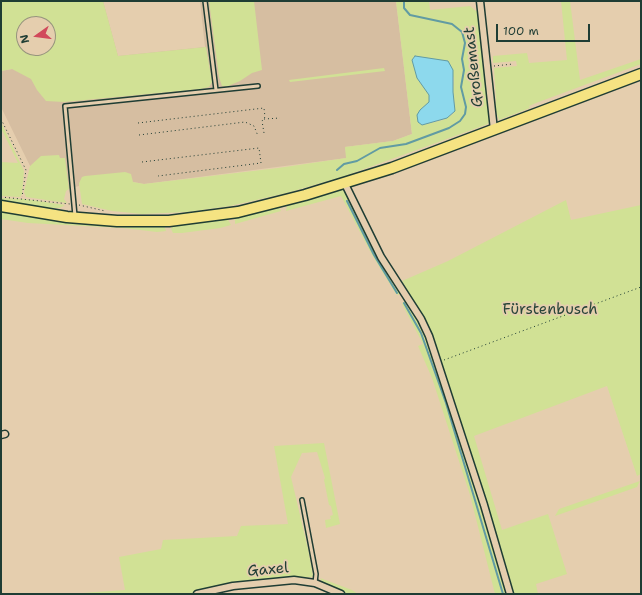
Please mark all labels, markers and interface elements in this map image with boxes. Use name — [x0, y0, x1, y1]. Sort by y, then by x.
north arrow — [16, 16, 56, 56]
scale bar — [498, 16, 592, 42]
text: 100 m — [503, 23, 539, 39]
street label: Großemast — [461, 26, 487, 108]
text: N — [17, 33, 33, 45]
park label: Fürstenbusch — [502, 301, 598, 319]
street label: Gaxel — [247, 559, 289, 581]

